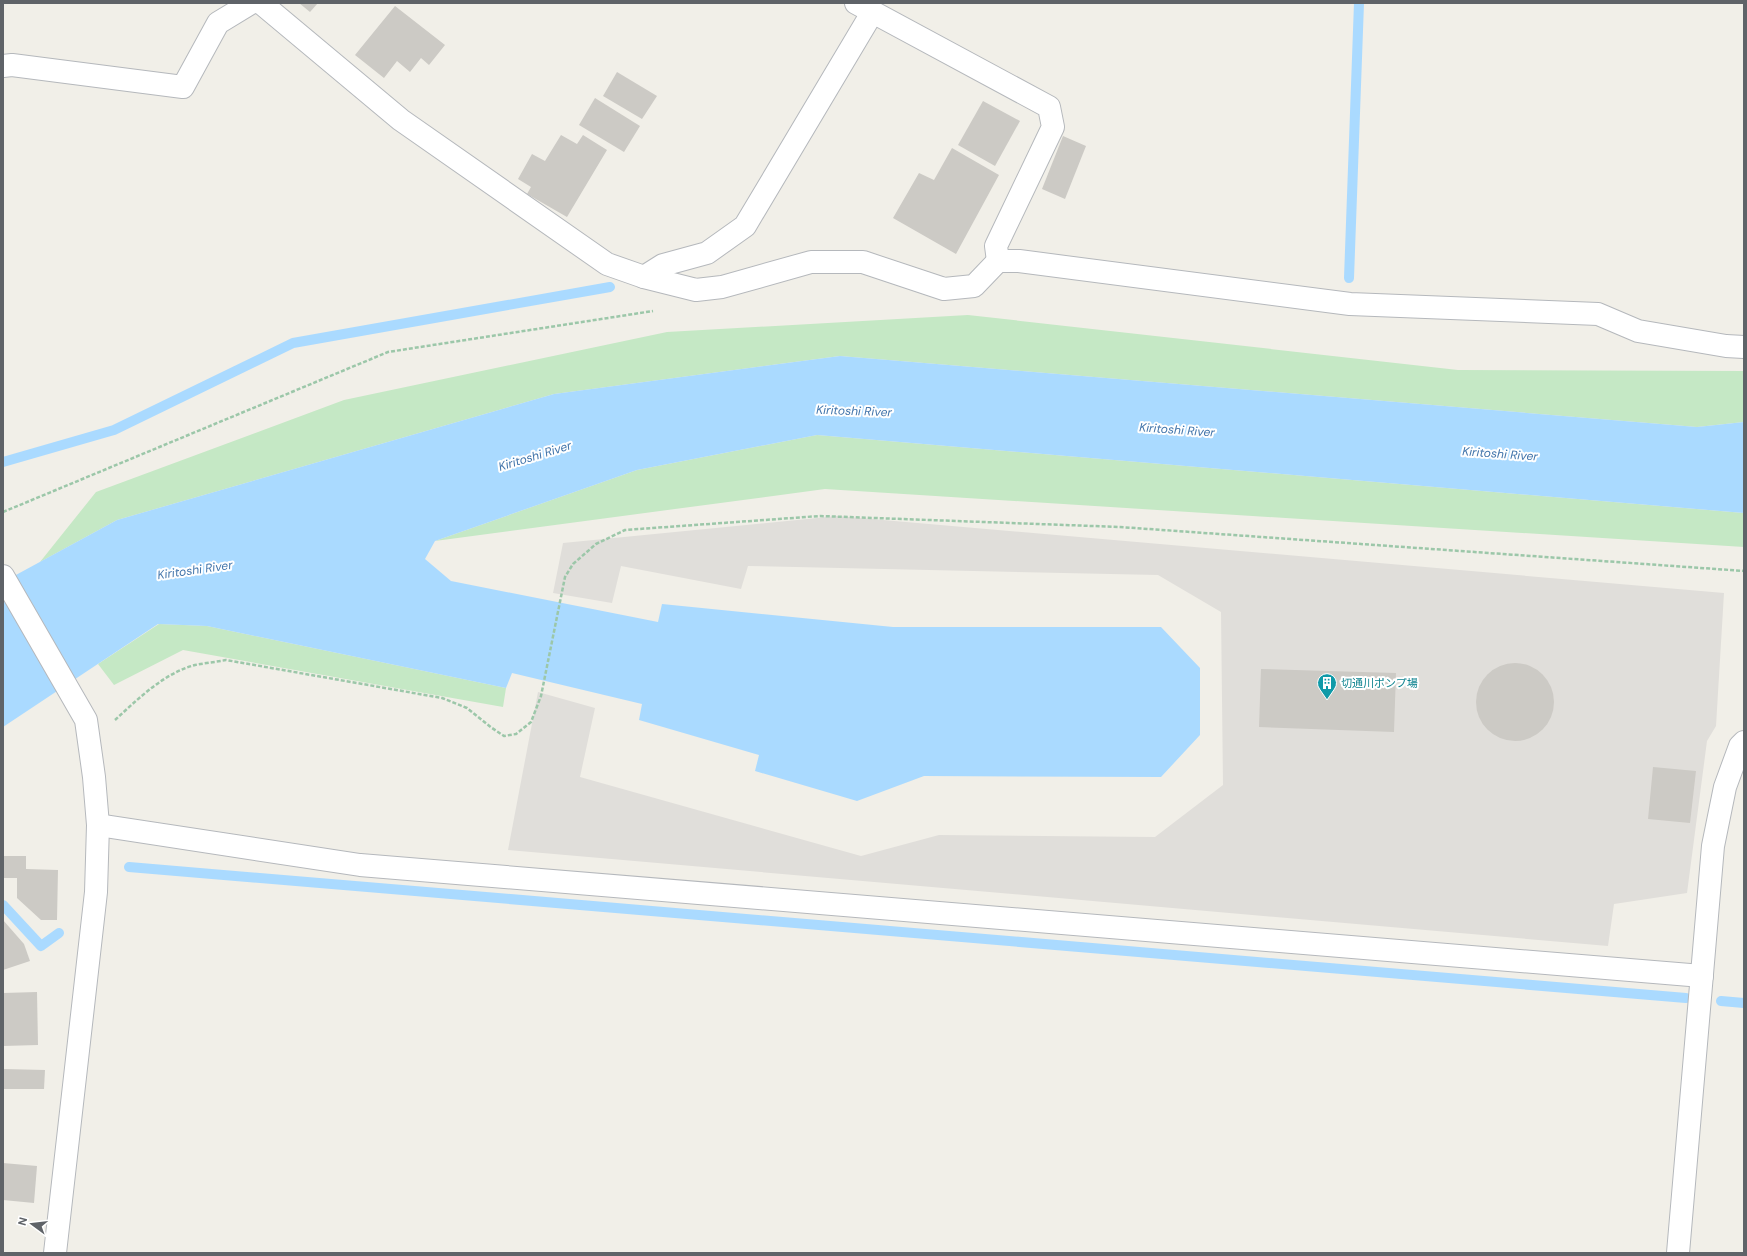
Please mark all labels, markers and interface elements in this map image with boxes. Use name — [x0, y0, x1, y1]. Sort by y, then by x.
water label: Kiritoshi River — [816, 402, 893, 420]
water label: Kiritoshi River — [1139, 419, 1216, 441]
water label: Kiritoshi River — [496, 437, 574, 475]
water label: Kiritoshi River — [1462, 443, 1539, 465]
water label: Kiritoshi River — [156, 557, 234, 583]
building icon: 切通川ポンプ場 — [1316, 672, 1338, 700]
place label: 切通川ポンプ場 — [1341, 676, 1418, 690]
north arrow — [12, 1204, 52, 1244]
text: N — [15, 1216, 30, 1227]

